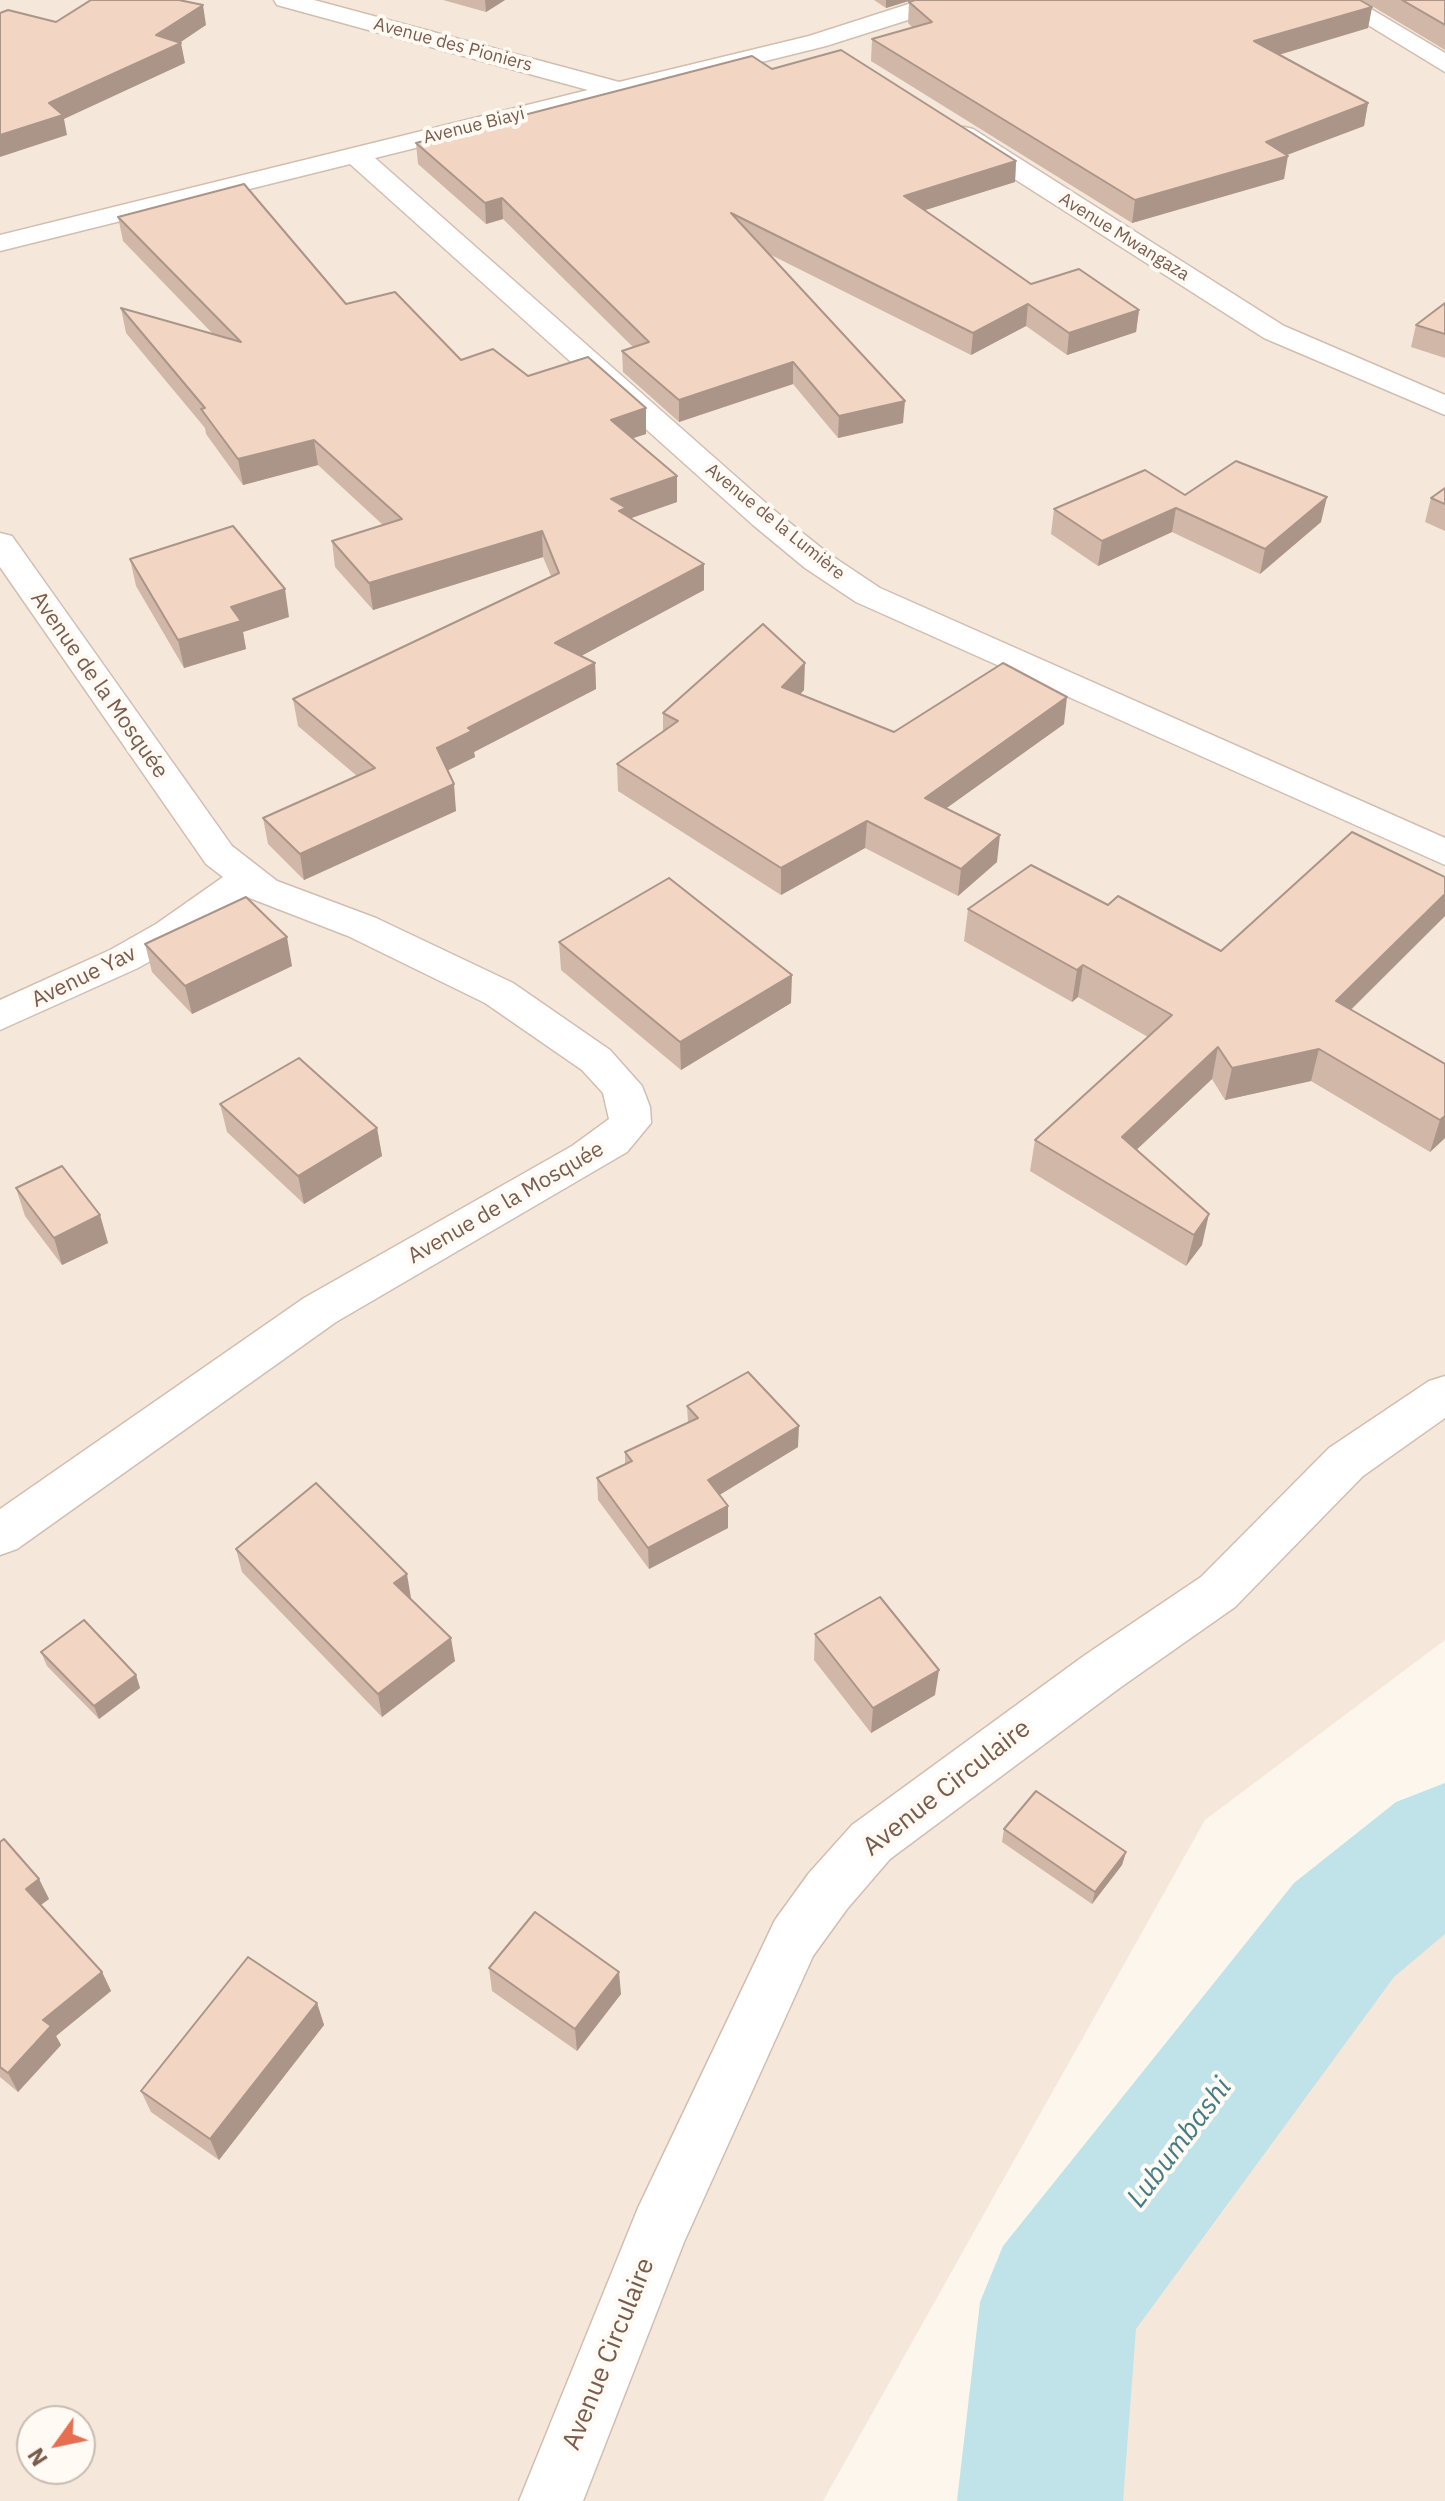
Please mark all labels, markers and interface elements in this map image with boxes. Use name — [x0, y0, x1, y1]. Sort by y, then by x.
street label: Avenue des Pioniers — [371, 13, 535, 77]
street label: Avenue Biayi — [421, 103, 527, 149]
street label: Avenue Mwangaza — [1055, 188, 1193, 286]
street label: Avenue de la Lumière — [701, 459, 849, 585]
street label: Avenue de la Mosquée — [25, 587, 173, 783]
street label: Avenue Yav — [27, 940, 141, 1014]
street label: Avenue de la Mosquée — [403, 1136, 609, 1270]
street label: Avenue Circulaire — [857, 1713, 1037, 1863]
water label: Lubumbashi — [1120, 2072, 1240, 2214]
street label: Avenue Circulaire — [556, 2254, 662, 2454]
north arrow — [16, 2405, 96, 2485]
text: N — [21, 2443, 54, 2472]

